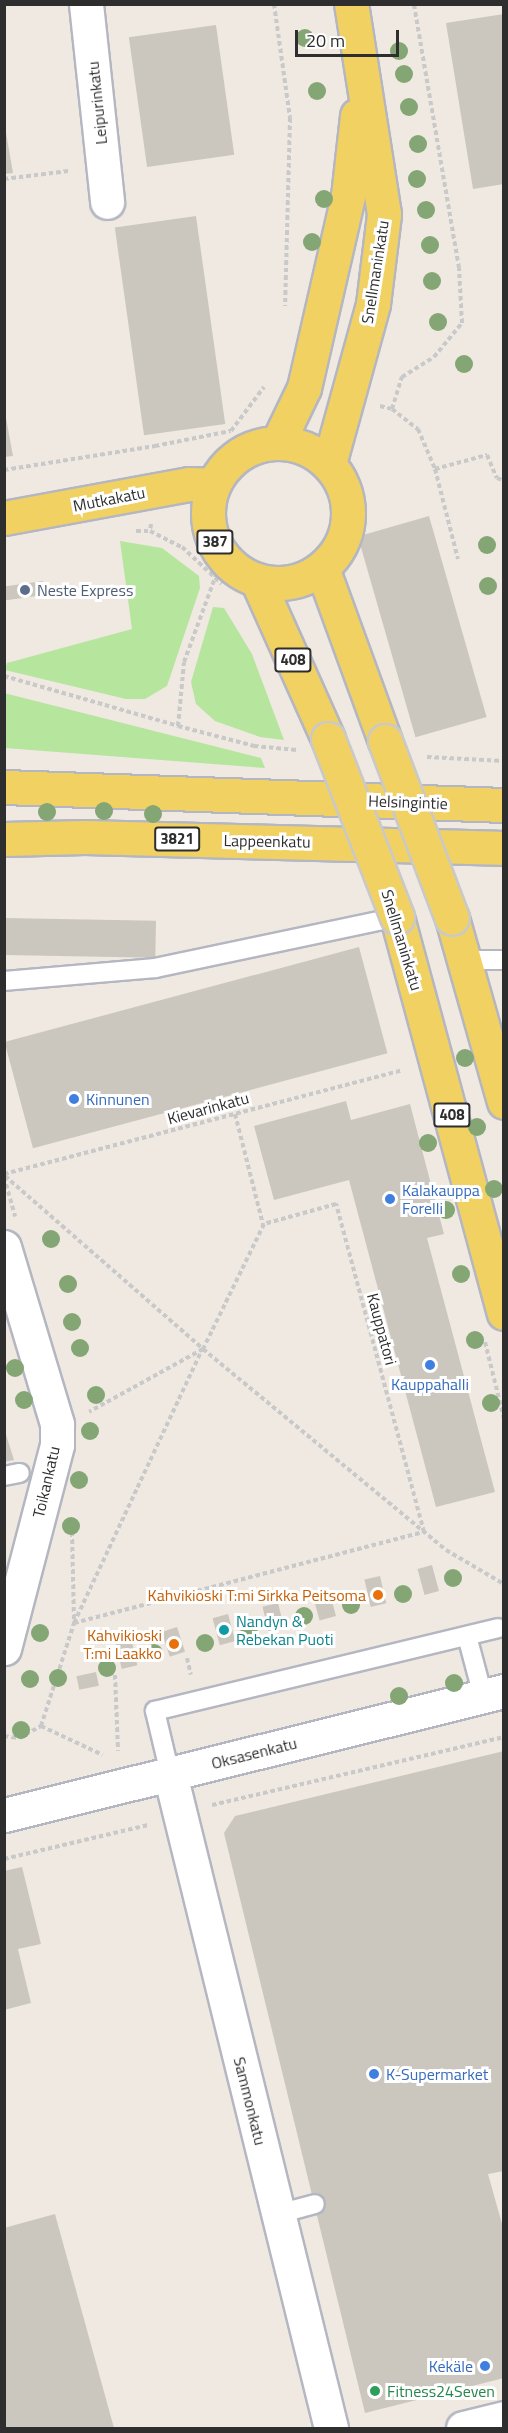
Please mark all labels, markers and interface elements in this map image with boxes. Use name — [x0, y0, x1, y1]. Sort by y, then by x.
scale bar — [298, 18, 402, 56]
text: 20 m — [306, 27, 345, 54]
street label: Leipurinkatu — [83, 60, 111, 146]
street label: Snellmaninkatu — [357, 219, 393, 325]
street label: Mutkakatu — [71, 483, 147, 515]
road number: 387 — [196, 530, 234, 554]
place label: Neste Express — [37, 580, 133, 600]
marker: Neste Express — [18, 583, 32, 597]
road number: 408 — [274, 648, 312, 672]
street label: Helsingintie — [368, 791, 448, 813]
road number: 3821 — [153, 827, 201, 851]
street label: Lappeenkatu — [223, 831, 311, 851]
street label: Snellmaninkatu — [378, 887, 426, 993]
street label: Kievarinkatu — [165, 1088, 251, 1128]
place label: Kinnunen — [86, 1089, 150, 1109]
marker: Kinnunen — [67, 1092, 81, 1106]
road number: 408 — [432, 1103, 472, 1127]
place label: Kalakauppa Forelli — [402, 1180, 480, 1218]
marker: Kalakauppa Forelli — [383, 1192, 397, 1206]
street label: Kauppatori — [363, 1291, 401, 1367]
marker: Kauppahalli — [423, 1358, 437, 1372]
place label: Kauppahalli — [391, 1374, 469, 1394]
street label: Toikankatu — [28, 1444, 64, 1520]
place label: Kahvikioski T:mi Sirkka Peitsoma — [148, 1585, 366, 1605]
marker: Kahvikioski T:mi Sirkka Peitsoma — [371, 1588, 385, 1602]
place label: Nandyn & Rebekan Puoti — [236, 1611, 334, 1649]
marker: Nandyn & Rebekan Puoti — [217, 1623, 231, 1637]
place label: Kahvikioski T:mi Laakko — [83, 1625, 162, 1663]
marker: Kahvikioski T:mi Laakko — [167, 1637, 181, 1651]
street label: Oksasenkatu — [209, 1733, 299, 1773]
street label: Sammonkatu — [230, 2055, 270, 2147]
place label: K-Supermarket — [386, 2064, 488, 2084]
marker: K-Supermarket — [367, 2067, 381, 2081]
place label: Kekäle — [429, 2356, 473, 2376]
marker: Kekäle — [478, 2359, 492, 2373]
place label: Fitness24Seven — [387, 2381, 495, 2401]
marker: Fitness24Seven — [368, 2384, 382, 2398]

